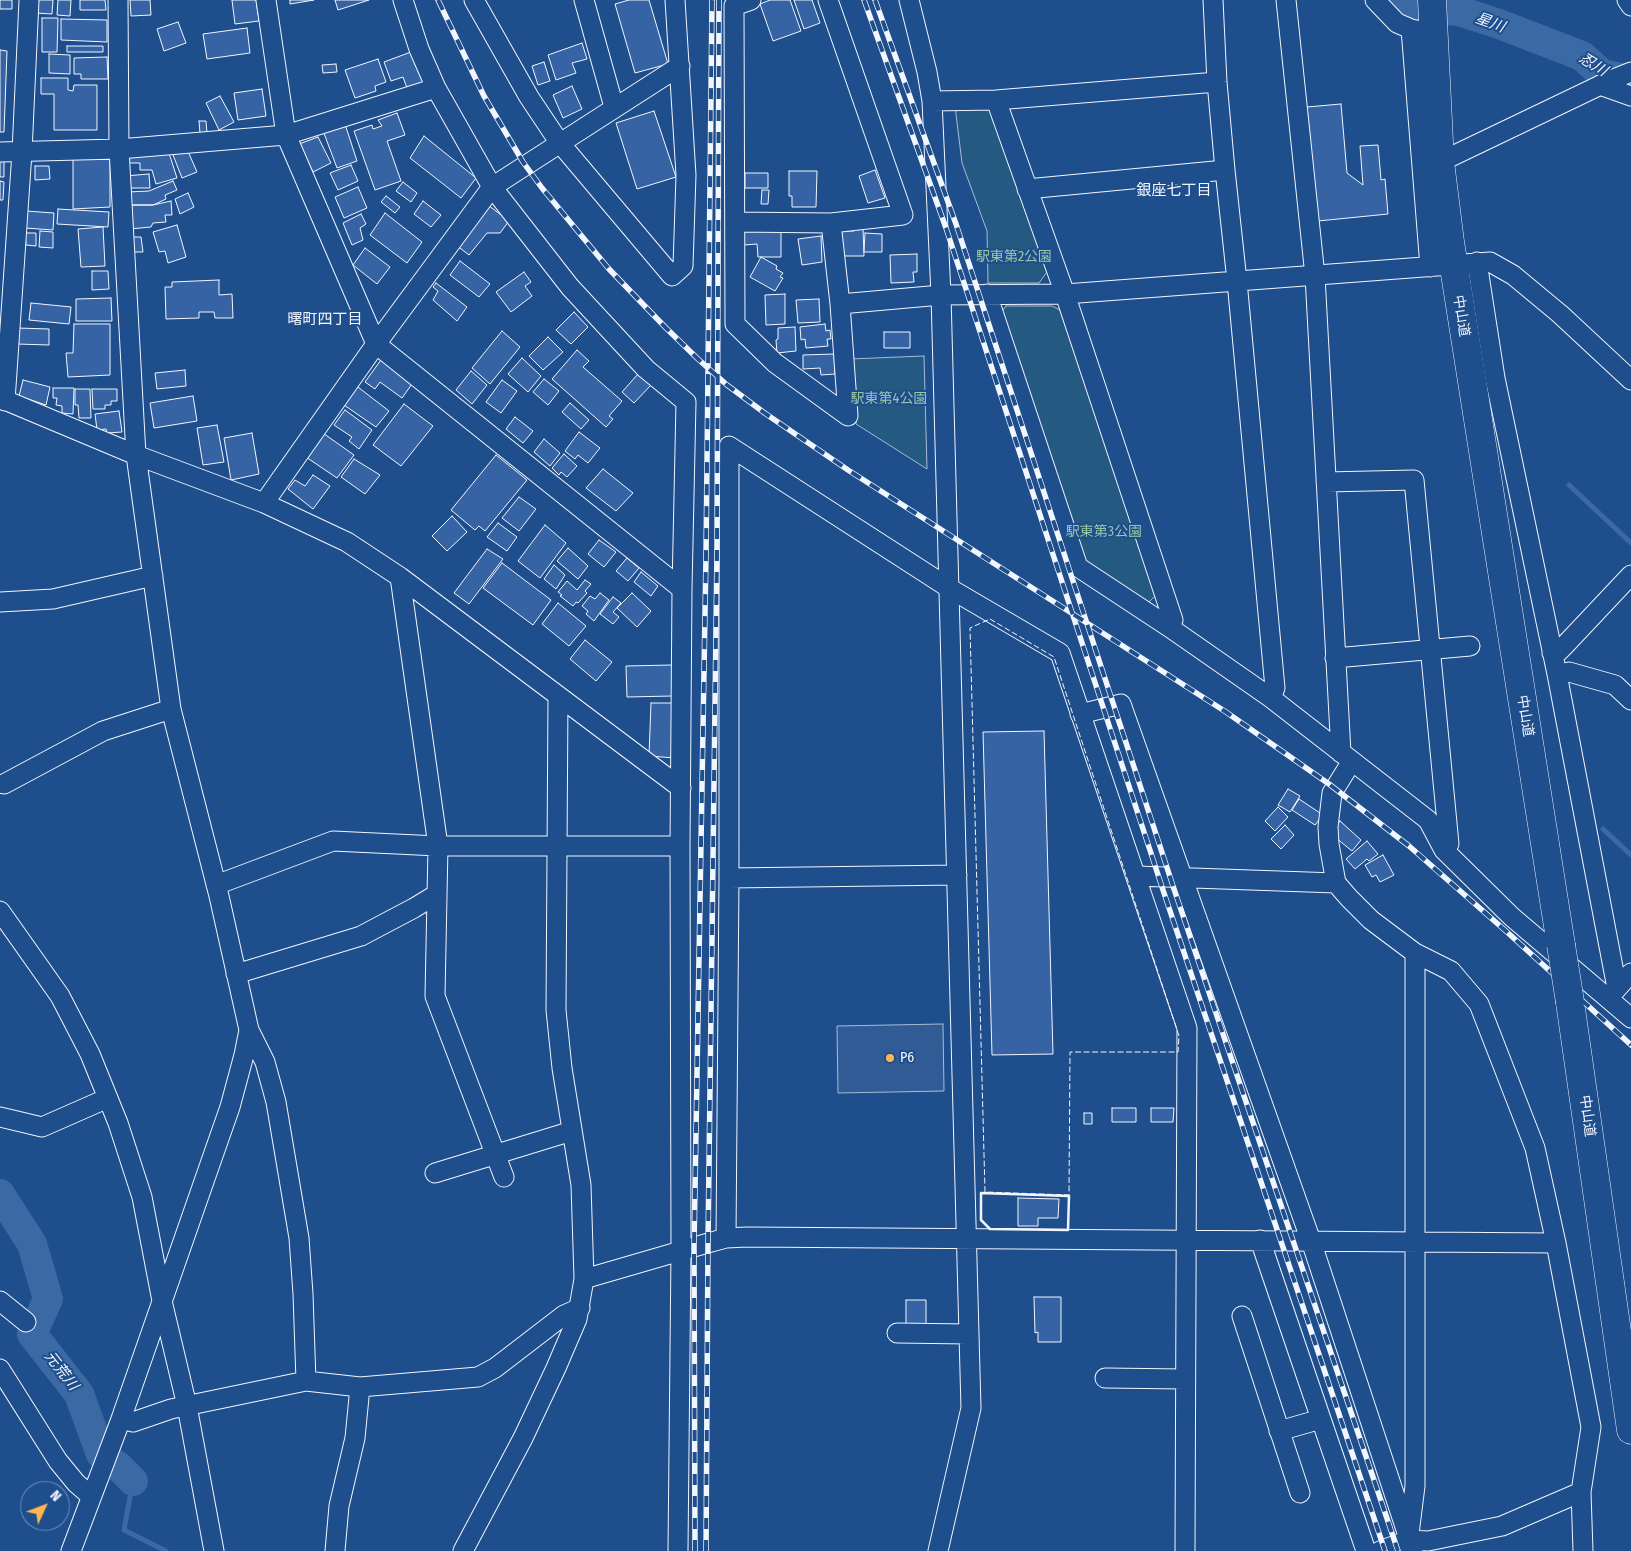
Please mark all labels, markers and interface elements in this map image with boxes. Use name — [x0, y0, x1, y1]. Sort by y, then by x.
water label: 星川 — [1473, 9, 1507, 37]
water label: 忍川 — [1576, 50, 1610, 80]
district label: 銀座七丁目 — [1137, 182, 1211, 200]
park label: 駅東第2公園 — [976, 249, 1052, 265]
street label: 中山道 — [1449, 294, 1473, 338]
district label: 曙町四丁目 — [288, 311, 362, 329]
park label: 駅東第4公園 — [851, 391, 927, 407]
park label: 駅東第3公園 — [1066, 524, 1142, 540]
street label: 中山道 — [1513, 694, 1537, 738]
place label: P6 — [900, 1050, 914, 1066]
marker: P6 — [884, 1052, 896, 1064]
street label: 中山道 — [1576, 1094, 1598, 1138]
water label: 元荒川 — [40, 1348, 82, 1394]
north arrow — [20, 1481, 70, 1531]
text: N — [47, 1487, 65, 1505]

